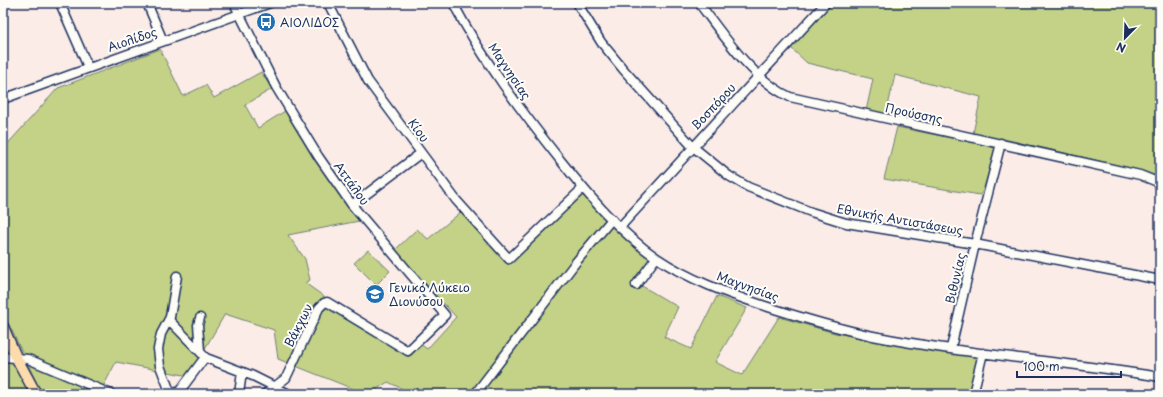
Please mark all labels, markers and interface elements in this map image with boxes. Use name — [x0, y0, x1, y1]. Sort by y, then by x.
bus stop icon: ΑΙΟΛΙΔΟΣ — [255, 11, 277, 33]
place label: ΑΙΟΛΙΔΟΣ — [280, 13, 339, 31]
north arrow — [1105, 18, 1145, 58]
street label: Αιολίδος — [105, 22, 159, 56]
text: N — [1113, 38, 1128, 57]
street label: Μαγνησίας — [484, 39, 536, 103]
street label: Βοσπόρου — [687, 79, 739, 133]
street label: Προύσσης — [884, 98, 944, 128]
street label: Κίου — [404, 114, 434, 146]
street label: Αττάλου — [330, 157, 374, 209]
street label: Εθνικής Αντιστάσεως — [836, 199, 964, 239]
street label: Βιθυνίας — [940, 251, 970, 305]
street label: Μαγνησίας — [714, 266, 782, 306]
place label: Γενικό Λύκειο Διονύσου — [389, 278, 470, 310]
school or university icon: Γενικό Λύκειο Διονύσου — [364, 283, 386, 305]
street label: Βάκχων — [279, 300, 317, 350]
scale bar — [1017, 353, 1121, 379]
text: 100 m — [1023, 357, 1060, 375]

